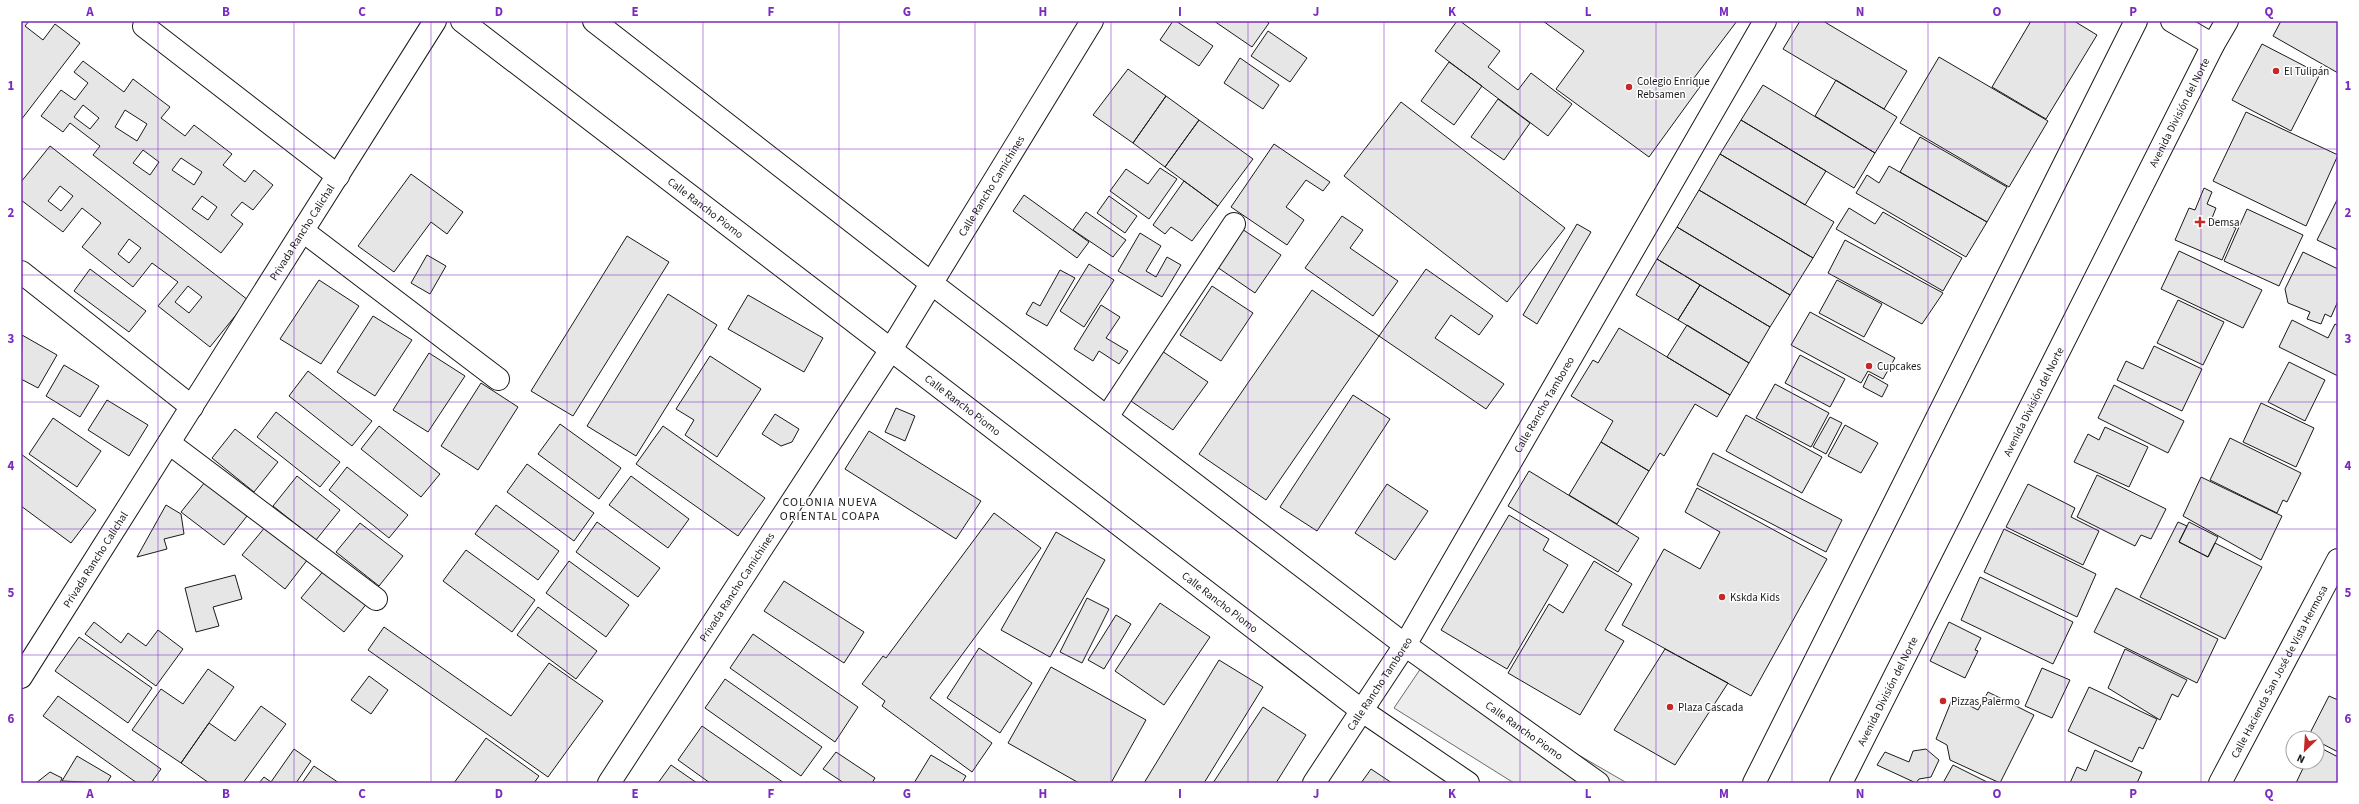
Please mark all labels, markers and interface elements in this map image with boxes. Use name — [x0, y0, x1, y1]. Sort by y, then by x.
text: A — [85, 3, 94, 21]
text: B — [222, 3, 230, 21]
text: C — [358, 3, 366, 21]
text: D — [495, 3, 503, 21]
text: E — [631, 3, 639, 21]
text: F — [768, 3, 775, 21]
text: G — [903, 3, 911, 21]
text: H — [1039, 3, 1047, 21]
text: I — [1178, 3, 1182, 21]
text: J — [1313, 3, 1319, 21]
text: K — [1448, 3, 1457, 21]
text: L — [1585, 3, 1592, 21]
text: M — [1719, 3, 1729, 21]
text: N — [1856, 3, 1864, 21]
text: O — [1993, 3, 2002, 21]
text: P — [2129, 3, 2137, 21]
text: Q — [2265, 3, 2274, 21]
street label: Avenida División del Norte — [2145, 55, 2213, 170]
place label: El Tulipán — [2284, 64, 2329, 79]
marker: El Tulipán — [2271, 66, 2281, 76]
place label: Colegio Enrique Rebsamen — [1637, 74, 1710, 102]
text: 1 — [8, 77, 15, 95]
text: 1 — [2345, 77, 2352, 95]
marker: Colegio Enrique Rebsamen — [1624, 82, 1634, 92]
street label: Calle Rancho Camichines — [955, 132, 1028, 239]
street label: Calle Rancho Piomo — [665, 174, 747, 242]
street label: Privada Rancho Calichal — [266, 181, 338, 283]
text: 2 — [8, 204, 15, 222]
text: 2 — [2345, 204, 2352, 222]
place label: Demsa — [2208, 215, 2240, 230]
marker: Demsa — [2195, 217, 2205, 227]
text: 3 — [8, 330, 15, 348]
text: 3 — [2345, 330, 2352, 348]
street label: Avenida División del Norte — [1999, 344, 2067, 459]
street label: Calle Rancho Tamboreo — [1510, 353, 1578, 455]
place label: Cupcakes — [1877, 359, 1921, 374]
marker: Cupcakes — [1864, 361, 1874, 371]
street label: Calle Rancho Piomo — [922, 371, 1004, 439]
text: 4 — [8, 457, 15, 475]
text: 4 — [2345, 457, 2352, 475]
district label: COLONIA NUEVA ORIENTAL COAPA — [780, 494, 880, 525]
street label: Privada Rancho Calichal — [59, 508, 131, 610]
street label: Privada Rancho Camichines — [696, 529, 778, 644]
street label: Calle Rancho Piomo — [1179, 568, 1261, 636]
street label: Calle Hacienda San José de Vista Hermosa — [2227, 583, 2331, 761]
text: 5 — [8, 584, 15, 602]
text: 5 — [2345, 584, 2352, 602]
place label: Kskda Kids — [1730, 590, 1780, 605]
marker: Kskda Kids — [1717, 592, 1727, 602]
street label: Avenida División del Norte — [1854, 633, 1921, 748]
street label: Calle Rancho Tamboreo — [1343, 634, 1416, 733]
place label: Pizzas Palermo — [1951, 694, 2020, 709]
marker: Pizzas Palermo — [1938, 696, 1948, 706]
street label: Calle Rancho Piomo — [1483, 697, 1566, 763]
place label: Plaza Cascada — [1678, 700, 1743, 715]
marker: Plaza Cascada — [1665, 702, 1675, 712]
text: 6 — [8, 710, 15, 728]
text: 6 — [2345, 710, 2352, 728]
north arrow — [2285, 730, 2325, 770]
text: N — [2294, 750, 2307, 767]
text: A — [85, 785, 94, 803]
text: B — [222, 785, 230, 803]
text: C — [358, 785, 366, 803]
text: D — [495, 785, 503, 803]
text: E — [631, 785, 639, 803]
text: F — [768, 785, 775, 803]
text: G — [903, 785, 911, 803]
text: H — [1039, 785, 1047, 803]
text: I — [1178, 785, 1182, 803]
text: J — [1313, 785, 1319, 803]
text: K — [1448, 785, 1457, 803]
text: L — [1585, 785, 1592, 803]
text: M — [1719, 785, 1729, 803]
text: N — [1856, 785, 1864, 803]
text: O — [1993, 785, 2002, 803]
text: P — [2129, 785, 2137, 803]
text: Q — [2265, 785, 2274, 803]

